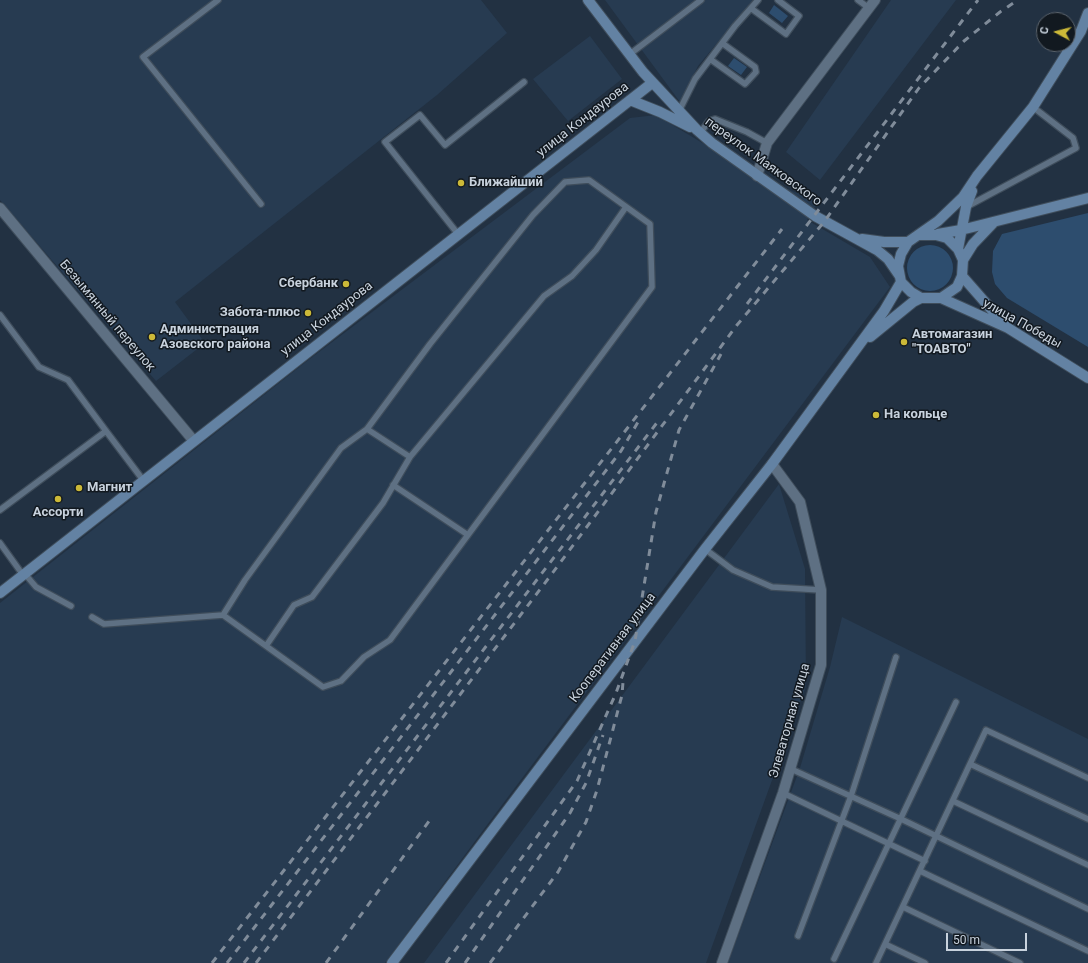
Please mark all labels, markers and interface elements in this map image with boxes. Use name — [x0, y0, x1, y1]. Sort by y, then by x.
north arrow — [1036, 12, 1076, 52]
text: С — [1038, 26, 1051, 35]
street label: улица Кондаурова — [534, 79, 632, 161]
street label: переулок Маяковского — [701, 114, 825, 210]
place label: Ближайший — [469, 175, 543, 191]
marker: Ближайший — [456, 178, 466, 188]
street label: Безымянный переулок — [56, 257, 158, 375]
place label: Сбербанк — [279, 276, 338, 292]
street label: улица Кондаурова — [278, 278, 376, 360]
marker: Сбербанк — [341, 279, 351, 289]
street label: улица Победы — [980, 296, 1064, 352]
place label: Забота-плюс — [220, 305, 300, 321]
marker: Забота-плюс — [303, 308, 313, 318]
place label: Администрация Азовского района — [160, 322, 270, 353]
place label: Автомагазин "ТОАВТО" — [912, 327, 992, 358]
marker: Администрация Азовского района — [147, 332, 157, 342]
marker: Автомагазин "ТОАВТО" — [899, 337, 909, 347]
place label: На кольце — [884, 407, 947, 423]
marker: На кольце — [871, 410, 881, 420]
place label: Магнит — [87, 480, 132, 496]
marker: Магнит — [74, 483, 84, 493]
marker: Ассорти — [53, 494, 63, 504]
place label: Ассорти — [33, 505, 83, 521]
street label: Кооперативная улица — [567, 590, 659, 706]
street label: Элеваторная улица — [766, 662, 814, 780]
scale bar — [948, 925, 1029, 951]
text: 50 m — [953, 933, 980, 947]

